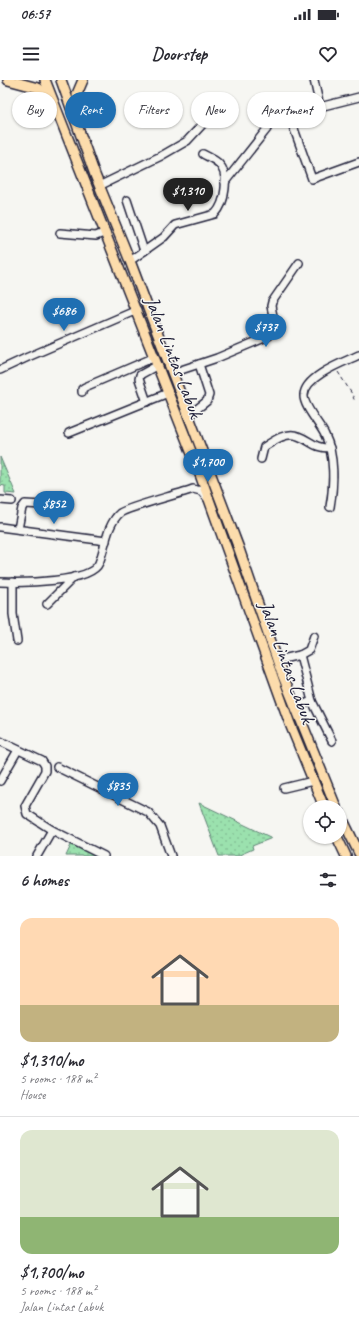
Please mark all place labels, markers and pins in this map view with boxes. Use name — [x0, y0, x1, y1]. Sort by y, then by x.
pin: $1,310 — [155, 178, 221, 212]
pin: $686 — [40, 298, 88, 332]
pin: $737 — [242, 314, 290, 348]
pin: $1,700 — [175, 449, 241, 483]
pin: $852 — [30, 491, 78, 525]
pin: $835 — [94, 773, 142, 807]

